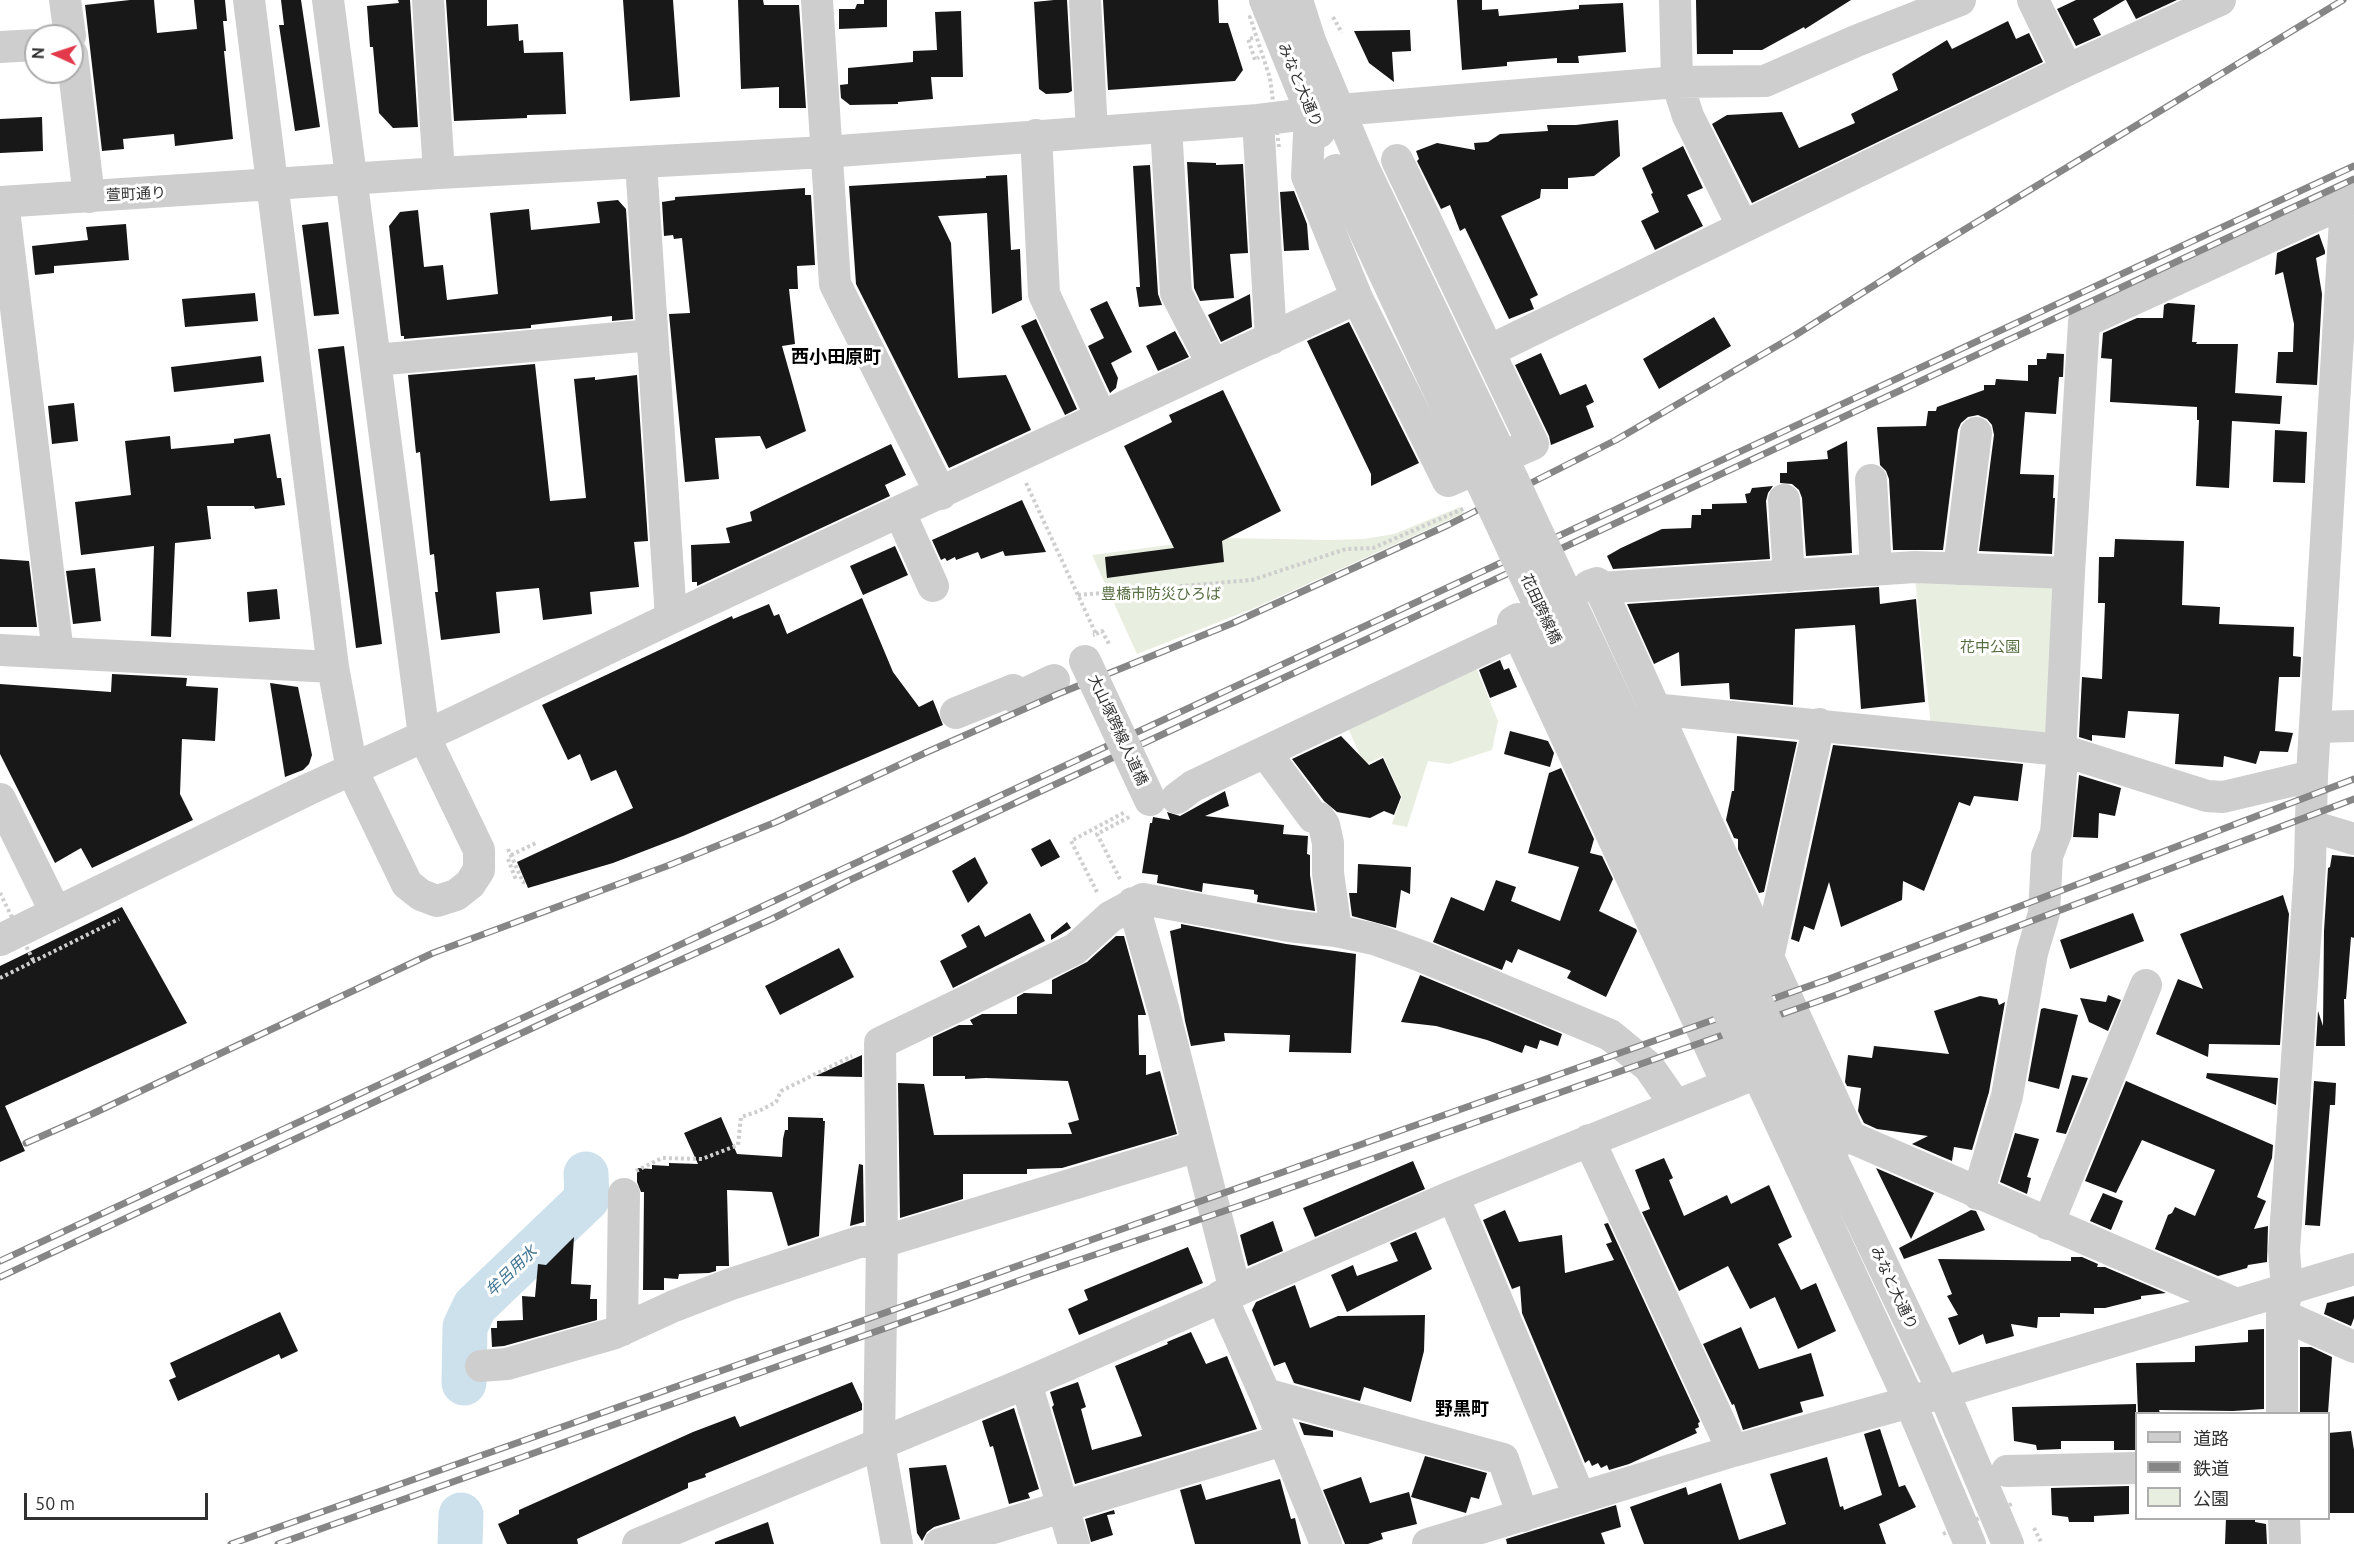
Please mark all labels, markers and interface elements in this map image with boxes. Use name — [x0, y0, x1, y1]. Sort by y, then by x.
north arrow — [24, 24, 84, 84]
street label: みなと大通り — [1274, 40, 1326, 130]
text: N — [29, 47, 47, 60]
street label: 萱町通り — [106, 183, 166, 205]
district label: 西小田原町 — [791, 346, 881, 368]
street label: 花田跨線橋 — [1517, 571, 1565, 647]
park label: 豊橋市防災ひろば — [1101, 585, 1221, 603]
park label: 花中公園 — [1960, 638, 2020, 656]
street label: 大山塚跨線人道橋 — [1084, 672, 1152, 788]
water label: 牟呂用水 — [481, 1242, 541, 1300]
street label: みなと大通り — [1867, 1243, 1921, 1333]
district label: 野黒町 — [1435, 1398, 1489, 1420]
legend — [2135, 1412, 2330, 1520]
text: 道路 — [2193, 1428, 2229, 1448]
text: 鉄道 — [2193, 1458, 2229, 1478]
scale bar — [27, 1481, 212, 1519]
text: 公園 — [2193, 1488, 2229, 1508]
text: 50 m — [35, 1493, 75, 1513]

